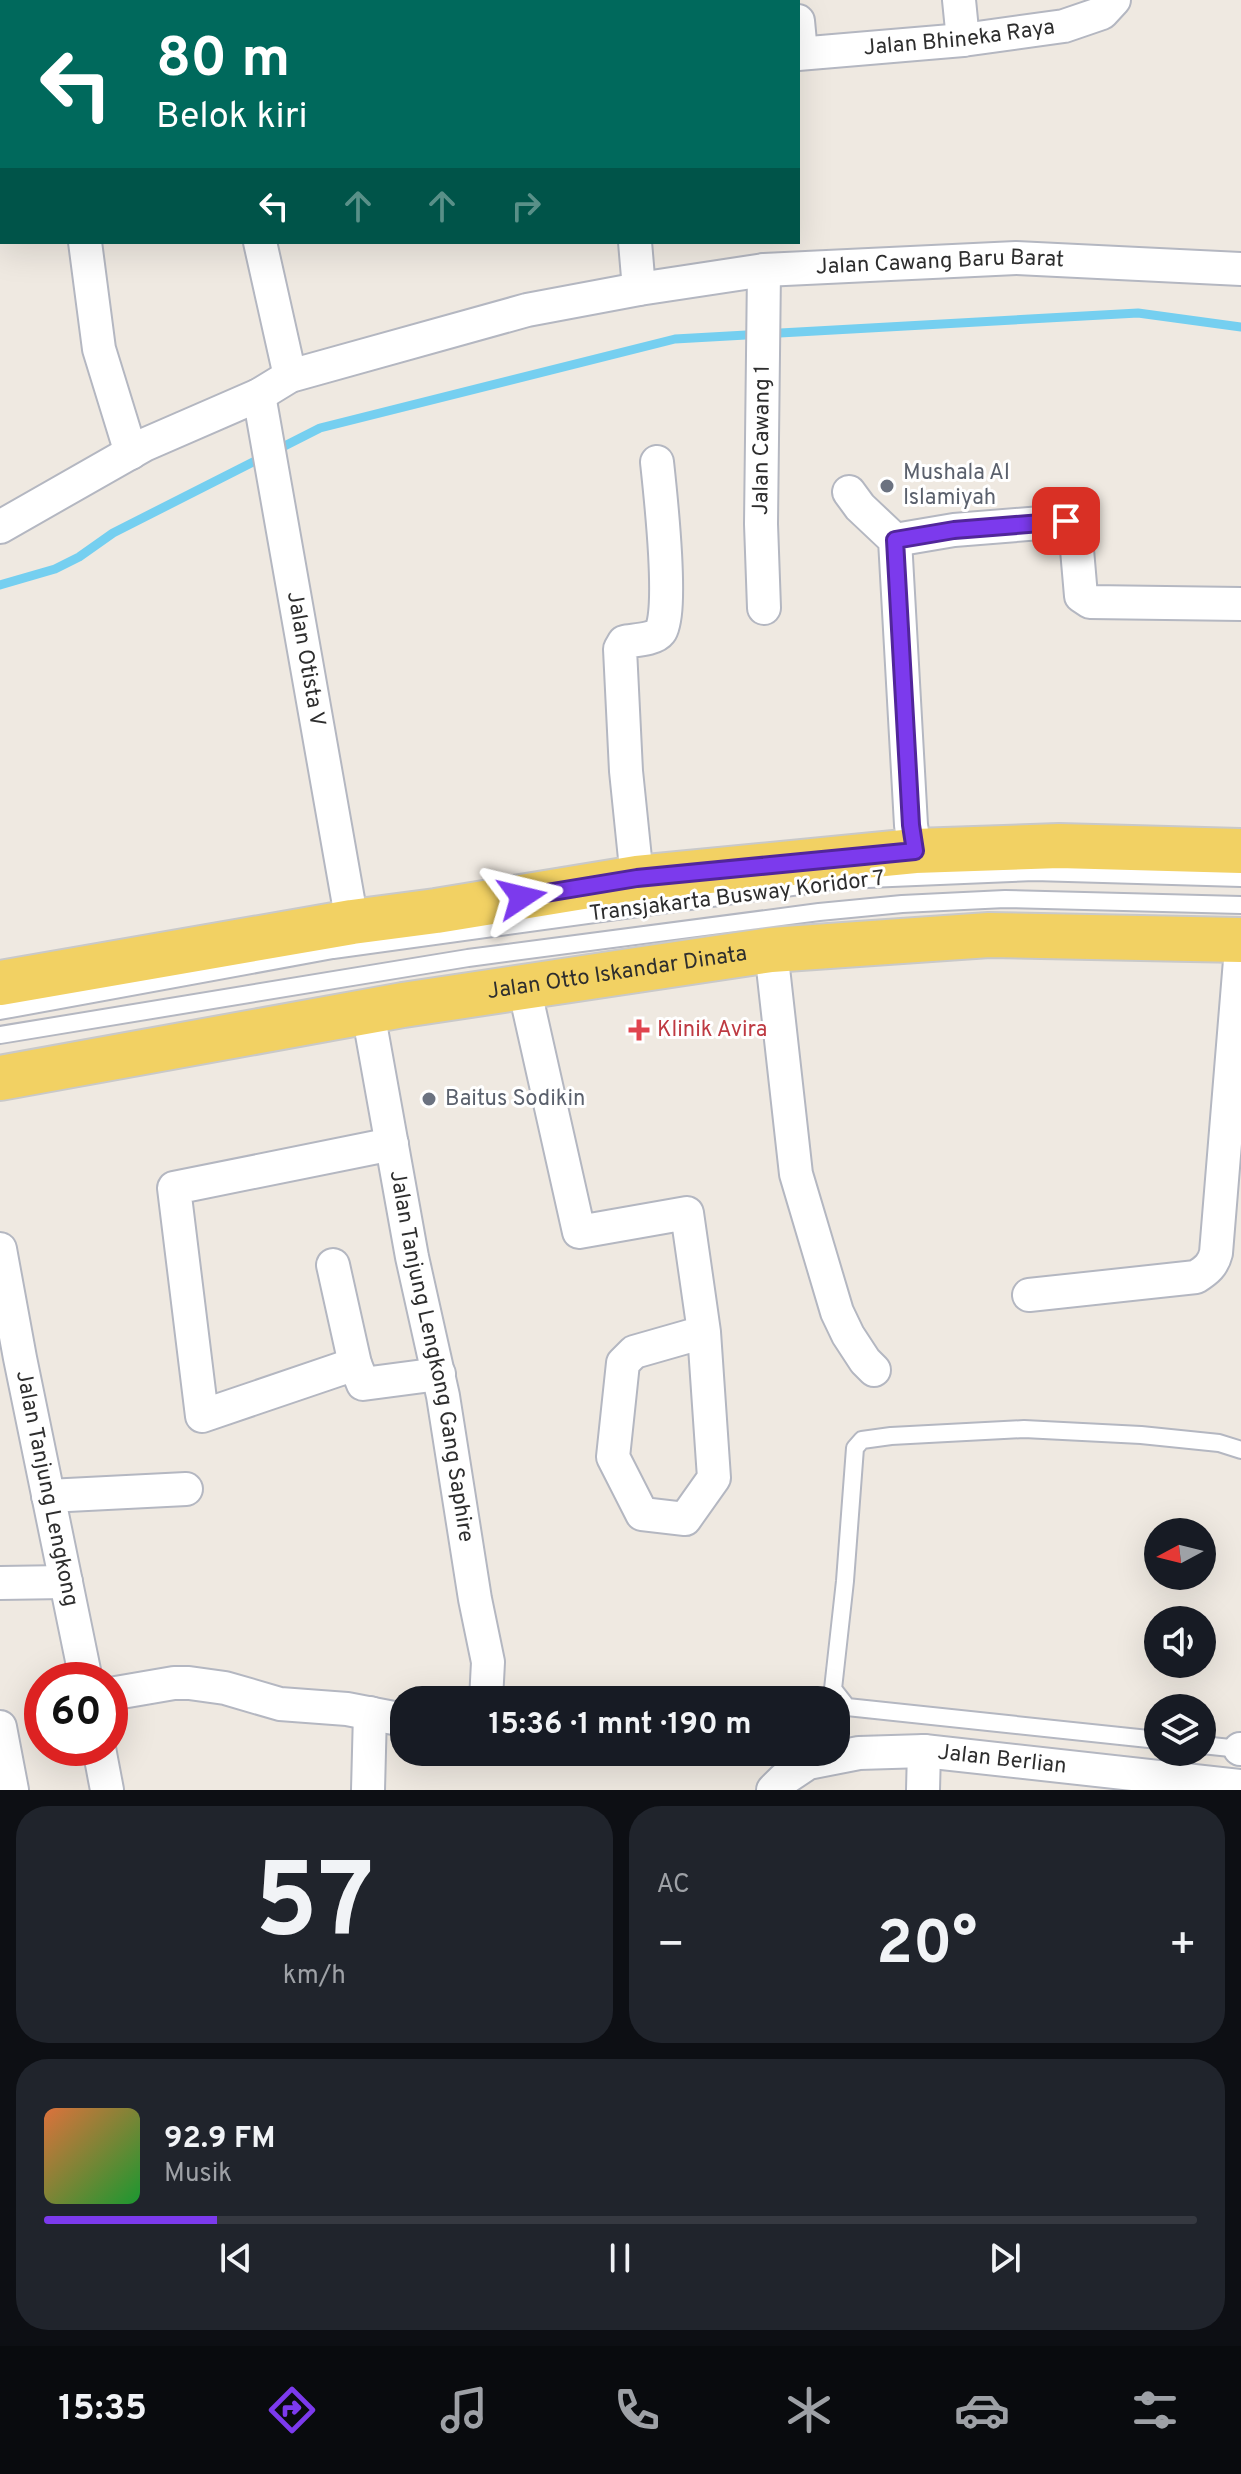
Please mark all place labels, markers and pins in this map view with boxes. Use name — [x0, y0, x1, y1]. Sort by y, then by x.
place label: Mushala Al Islamiyah — [903, 460, 1010, 512]
marker: Mushala Al Islamiyah — [878, 477, 896, 495]
pin — [1032, 487, 1100, 555]
place label: Klinik Avira — [657, 1017, 767, 1044]
marker: Klinik Avira — [628, 1019, 650, 1041]
place label: Baitus Sodikin — [445, 1086, 585, 1113]
marker: Baitus Sodikin — [420, 1090, 438, 1108]

